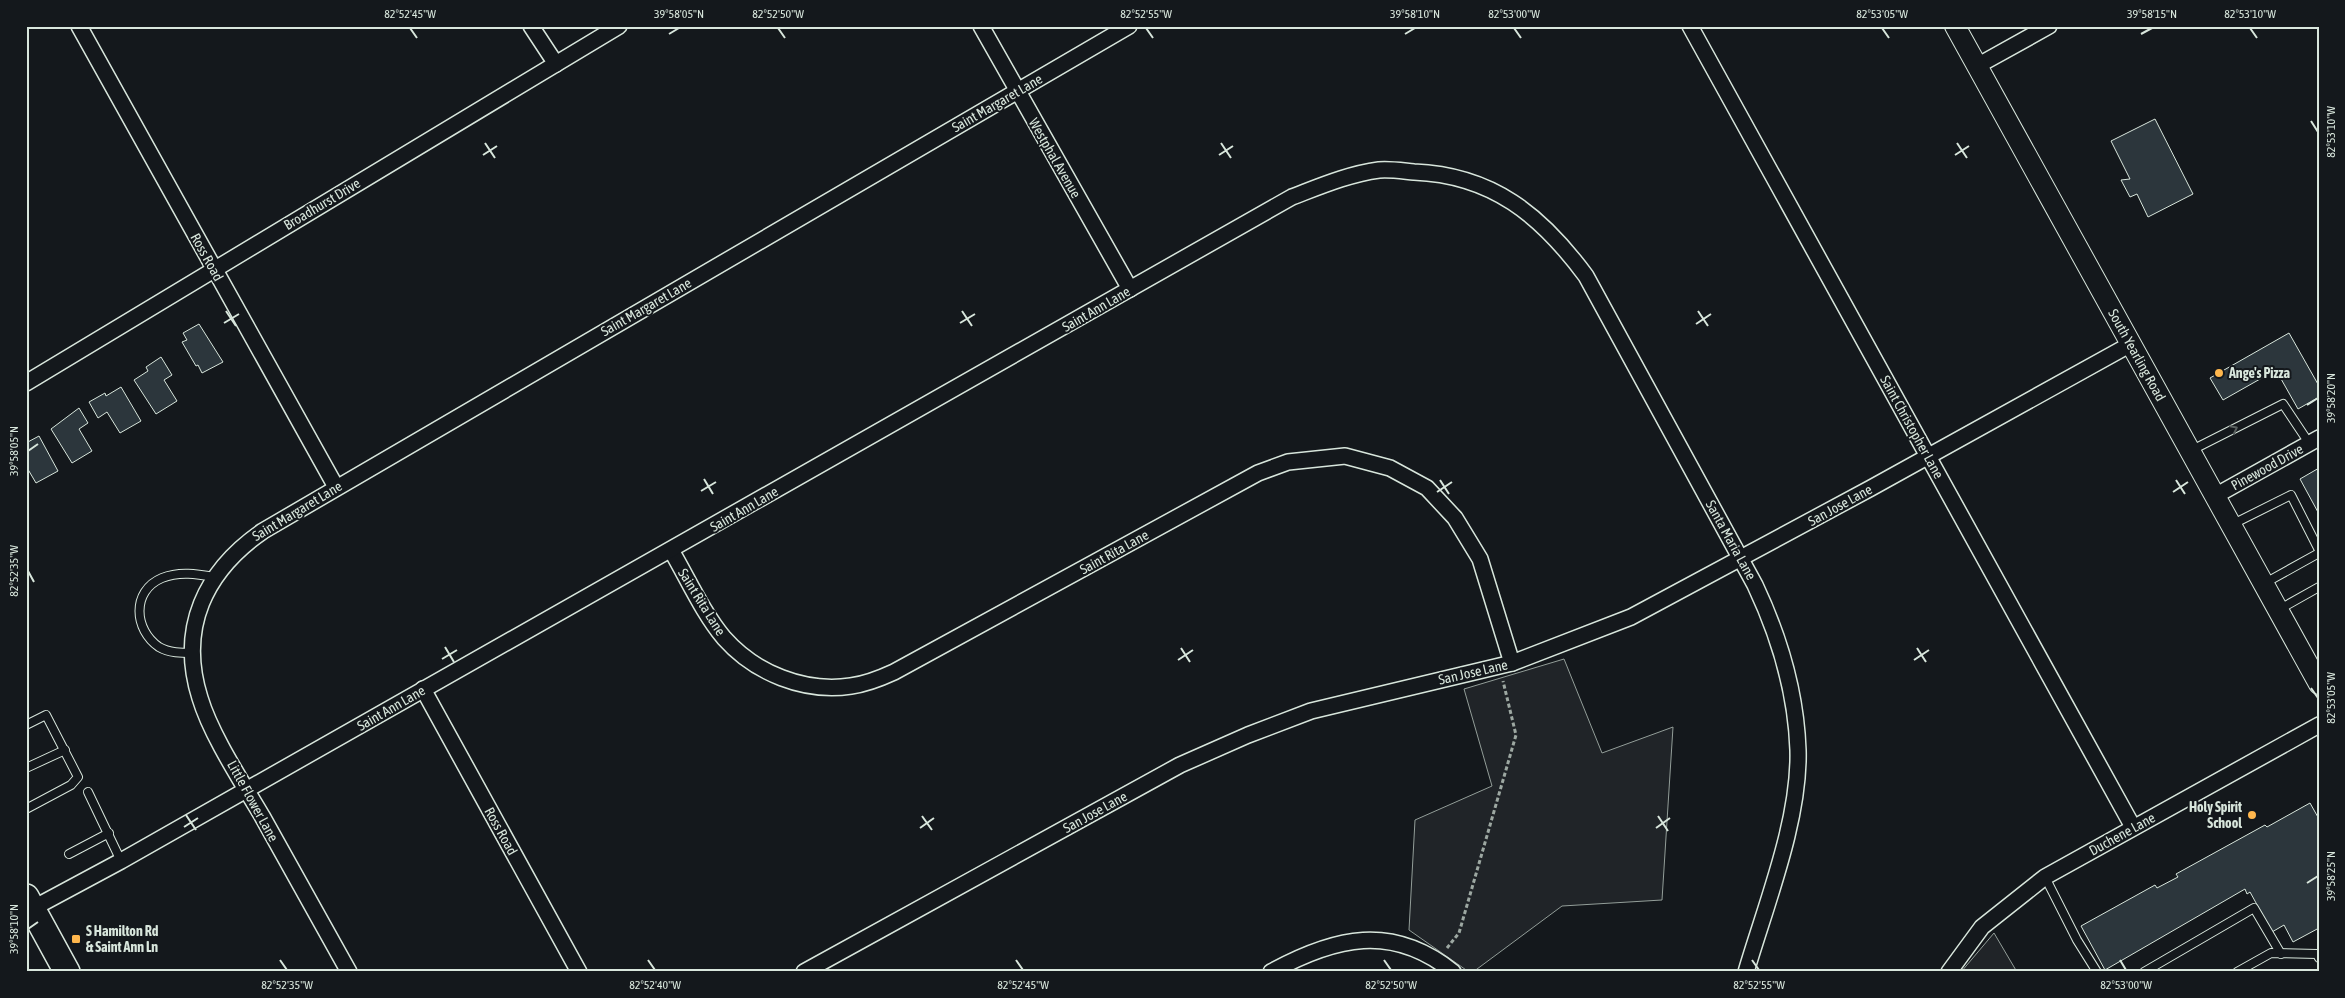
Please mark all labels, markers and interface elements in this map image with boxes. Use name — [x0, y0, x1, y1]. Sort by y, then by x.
text: 82°52'45"W — [384, 7, 436, 21]
text: 39°58'05"N — [654, 7, 704, 21]
text: 82°52'50"W — [752, 7, 804, 21]
text: 82°52'55"W — [1120, 7, 1172, 21]
text: 39°58'10"N — [1390, 7, 1440, 21]
text: 82°53'00"W — [1488, 7, 1540, 21]
text: 82°53'05"W — [1856, 7, 1908, 21]
text: 39°58'15"N — [2127, 7, 2177, 21]
text: 82°53'10"W — [2224, 7, 2276, 21]
street label: Saint Margaret Lane — [949, 71, 1045, 135]
text: 82°53'10"W — [2324, 106, 2338, 158]
street label: Westphal Avenue — [1026, 115, 1084, 201]
street label: Broadhurst Drive — [281, 175, 363, 233]
street label: Ross Road — [187, 230, 227, 284]
street label: Saint Margaret Lane — [598, 275, 694, 339]
street label: Saint Ann Lane — [1059, 283, 1133, 335]
street label: South Yearling Road — [2105, 306, 2169, 404]
place label: Ange's Pizza — [2228, 365, 2291, 381]
marker: Ange's Pizza — [2213, 367, 2225, 379]
street label: Saint Christopher Lane — [1877, 373, 1947, 481]
text: 39°58'20"N — [2324, 373, 2338, 423]
one-way arrow — [2229, 425, 2238, 435]
text: 39°58'05"N — [7, 426, 21, 476]
street label: Pinewood Drive — [2228, 441, 2306, 493]
street label: Saint Margaret Lane — [249, 478, 345, 544]
street label: San Jose Lane — [1805, 481, 1875, 529]
street label: Saint Ann Lane — [707, 483, 781, 535]
street label: Santa Maria Lane — [1703, 497, 1759, 583]
street label: Saint Rita Lane — [1077, 527, 1151, 577]
text: 82°52'35"W — [7, 545, 21, 597]
street label: Saint Rita Lane — [675, 565, 729, 639]
street label: San Jose Lane — [1437, 656, 1509, 688]
text: 82°53'05"W — [2324, 672, 2338, 724]
street label: Saint Ann Lane — [354, 682, 428, 734]
street label: Little Flower Lane — [224, 758, 282, 844]
street label: San Jose Lane — [1060, 788, 1130, 836]
place label: Holy Spirit School — [2189, 799, 2242, 831]
street label: Ross Road — [481, 804, 521, 858]
street label: Duchene Lane — [2086, 809, 2158, 859]
marker: Holy Spirit School — [2246, 809, 2258, 821]
text: 39°58'25"N — [2324, 851, 2338, 901]
text: 39°58'10"N — [7, 904, 21, 954]
place label: S Hamilton Rd & Saint Ann Ln — [86, 923, 159, 955]
marker: S Hamilton Rd & Saint Ann Ln — [70, 933, 82, 945]
text: 82°52'35"W — [261, 978, 313, 992]
text: 82°52'40"W — [629, 978, 681, 992]
text: 82°52'45"W — [997, 978, 1049, 992]
text: 82°52'50"W — [1365, 978, 1417, 992]
text: 82°52'55"W — [1733, 978, 1785, 992]
text: 82°53'00"W — [2100, 978, 2152, 992]

